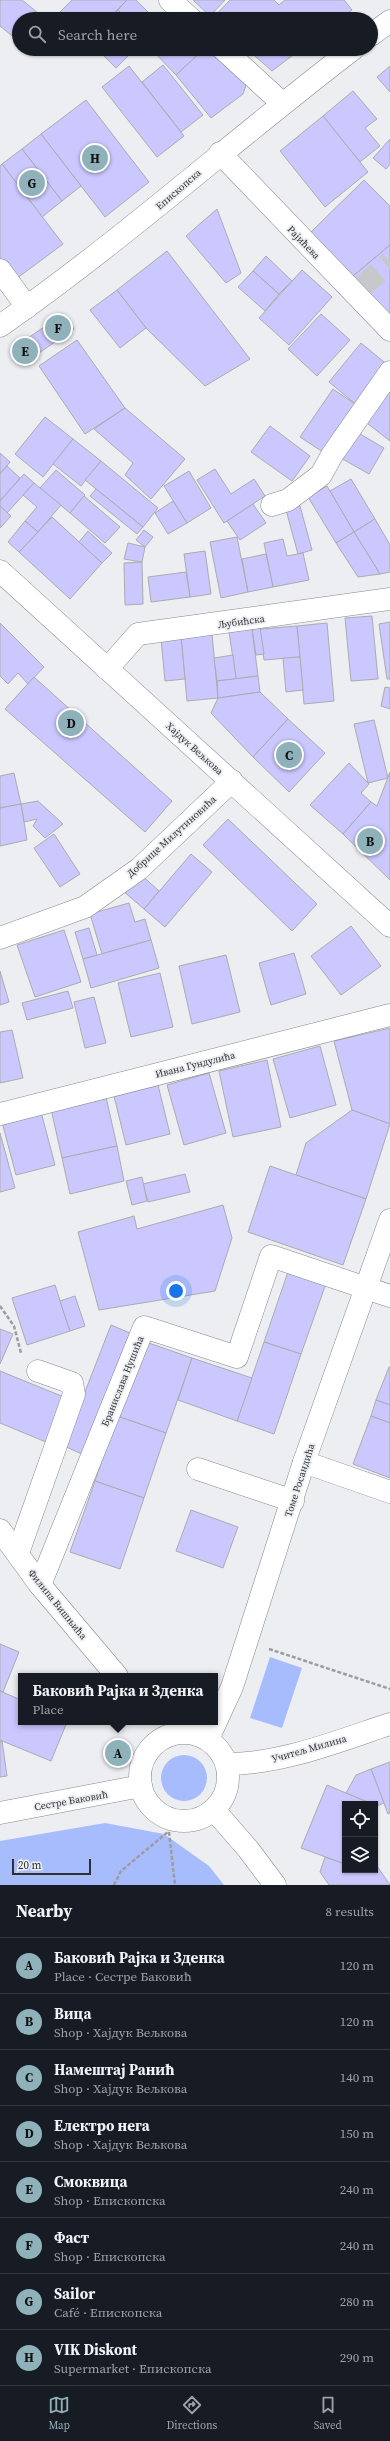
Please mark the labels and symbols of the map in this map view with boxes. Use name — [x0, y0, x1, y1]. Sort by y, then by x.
pin: H — [82, 143, 108, 173]
street label: Епископска — [153, 166, 204, 213]
pin: G — [19, 168, 45, 198]
street label: Рајићева — [285, 223, 323, 262]
pin: F — [45, 313, 71, 343]
pin: E — [12, 336, 38, 366]
street label: Љубићска — [217, 612, 266, 631]
pin: D — [58, 708, 84, 738]
street label: Хајдук Вељкова — [163, 719, 227, 778]
pin: C — [276, 740, 302, 770]
street label: Добрице Милутиновића — [124, 792, 219, 880]
pin: B — [357, 826, 383, 856]
street label: Ивана Гундулића — [154, 1048, 237, 1081]
your location — [166, 1281, 186, 1301]
street label: Бранислава Нушића — [98, 1333, 147, 1428]
street label: Томе Росандића — [282, 1441, 318, 1518]
street label: Филипа Вишњића — [25, 1567, 90, 1643]
street label: Учитељ Милина — [270, 1731, 349, 1765]
pin: A — [105, 1738, 131, 1768]
street label: Сестре Баковић — [33, 1788, 109, 1813]
scale bar — [12, 1857, 91, 1876]

